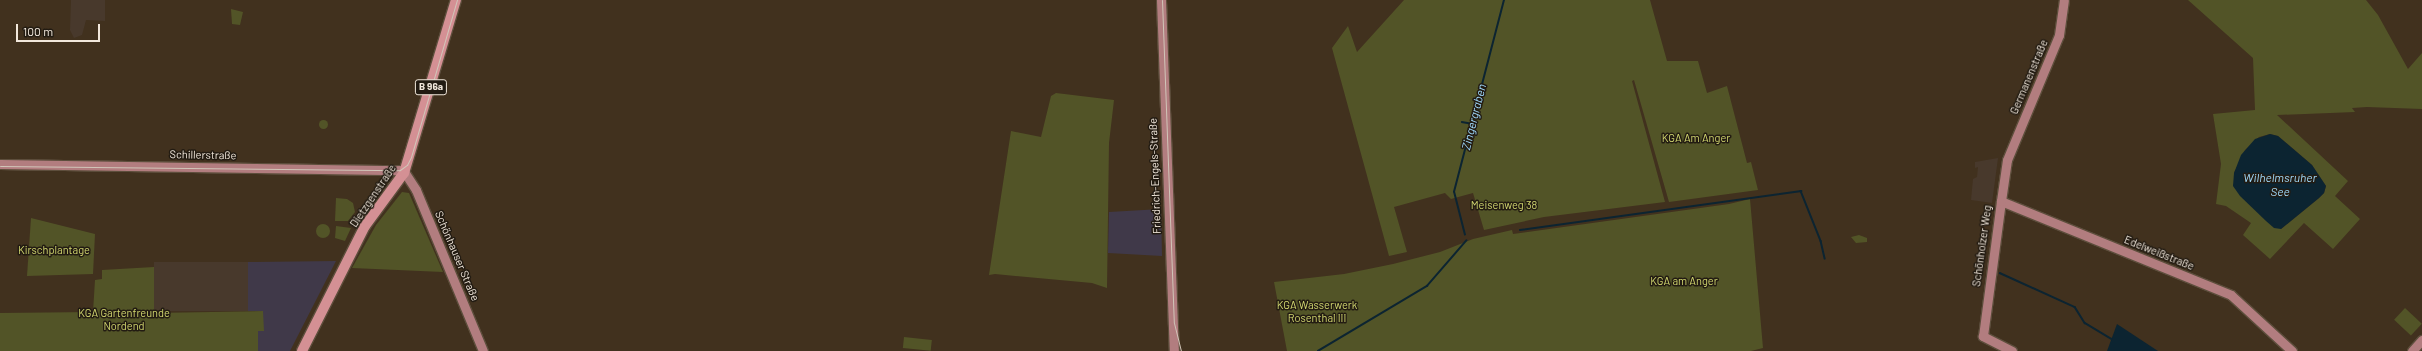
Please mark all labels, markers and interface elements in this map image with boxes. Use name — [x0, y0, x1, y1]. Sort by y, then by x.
scale bar — [18, 16, 102, 42]
text: 100 m — [23, 24, 53, 38]
street label: Germanenstraße — [2007, 38, 2051, 116]
road number: B 96a — [414, 79, 448, 95]
water label: Zingergraben — [1459, 82, 1489, 152]
street label: Friedrich-Engels-Straße — [1146, 118, 1164, 234]
park label: KGA Am Anger — [1662, 131, 1730, 145]
street label: Schillerstraße — [170, 148, 236, 162]
street label: Dietzgenstraße — [347, 162, 399, 230]
water label: Wilhelmsruher See — [2243, 171, 2317, 199]
park label: Meisenweg 38 — [1471, 198, 1537, 212]
street label: Schönholzer Weg — [1970, 204, 1994, 288]
street label: Schönhauser Straße — [432, 209, 482, 303]
street label: Edelweißstraße — [2122, 233, 2196, 273]
park label: Kirschplantage — [18, 243, 90, 257]
park label: KGA am Anger — [1650, 274, 1718, 288]
park label: KGA Wasserwerk Rosenthal III — [1277, 299, 1357, 325]
park label: KGA Gartenfreunde Nordend — [78, 307, 170, 333]

